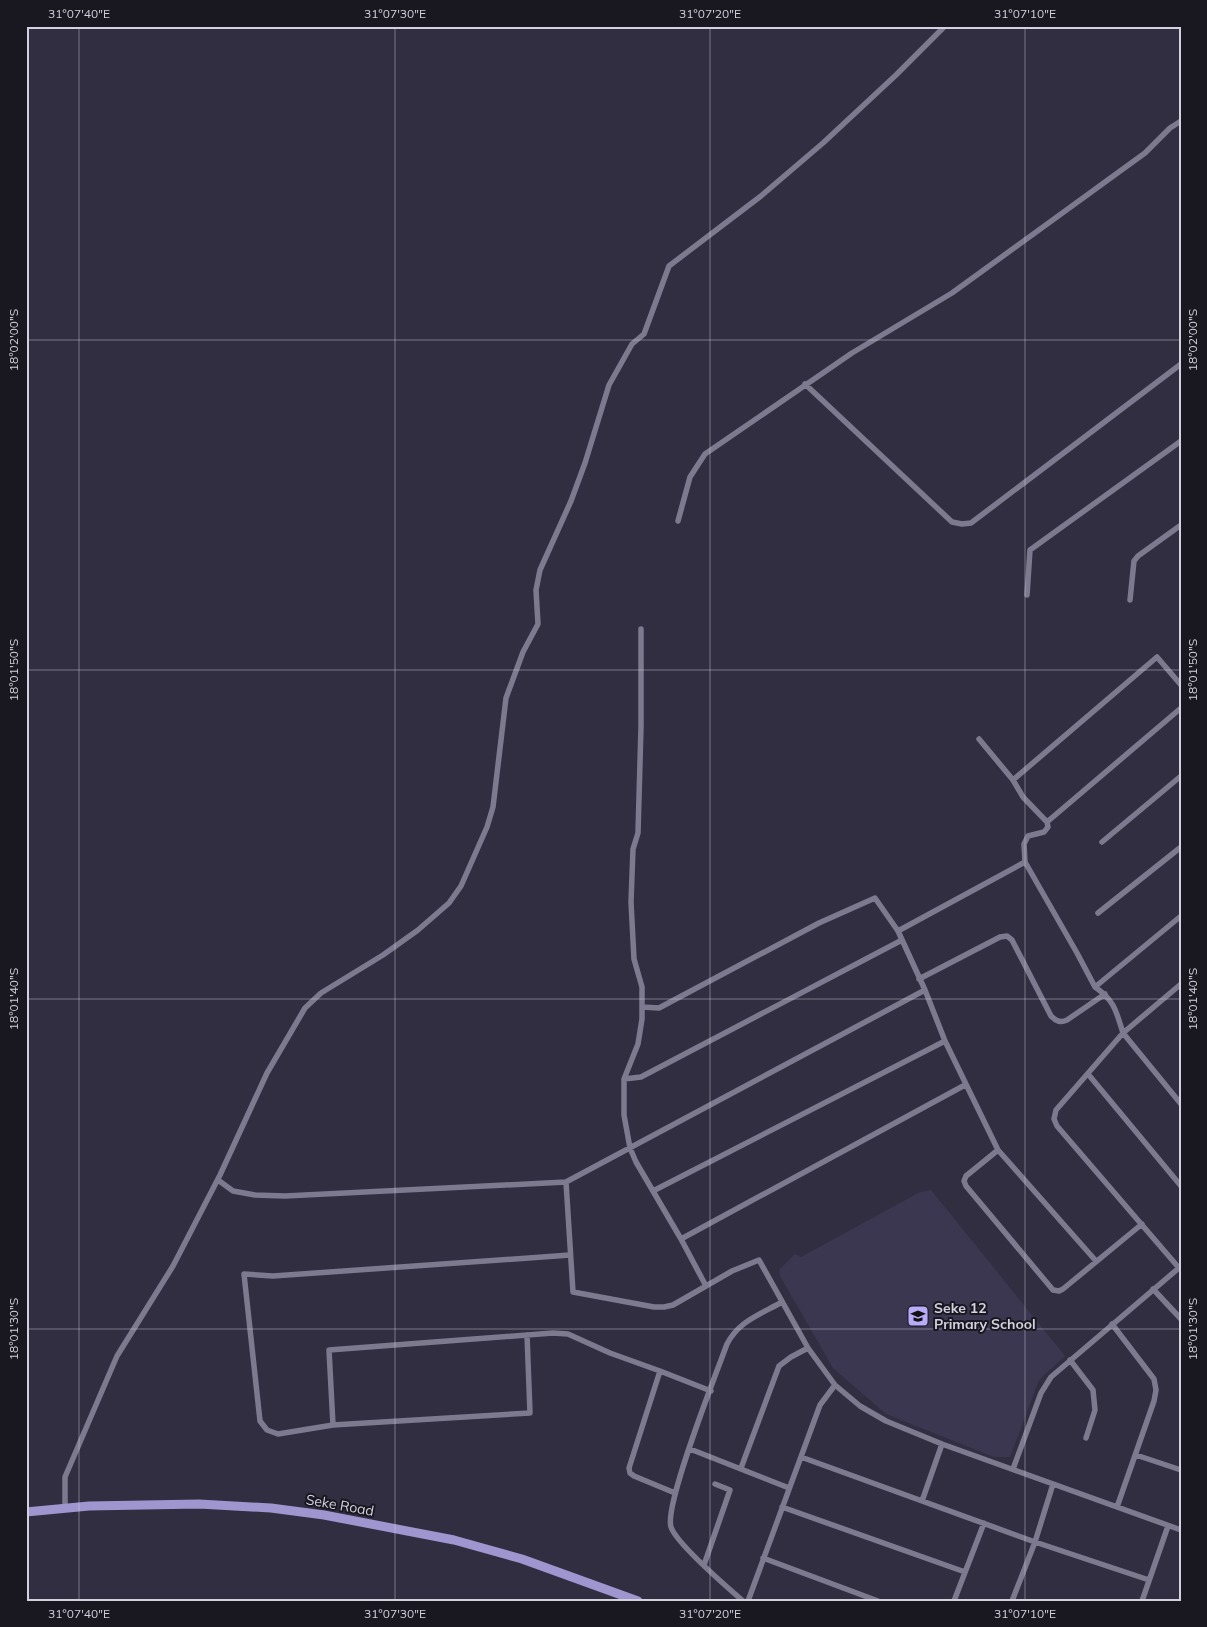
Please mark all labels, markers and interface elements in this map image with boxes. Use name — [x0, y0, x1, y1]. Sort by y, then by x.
text: 31°07'40"E — [48, 6, 110, 21]
text: 31°07'30"E — [364, 6, 426, 21]
text: 31°07'20"E — [679, 6, 741, 21]
text: 31°07'10"E — [994, 6, 1056, 21]
text: 18°02'00"S — [6, 309, 21, 371]
text: 18°02'00"S — [1185, 309, 1200, 371]
text: 18°01'50"S — [6, 639, 21, 701]
text: 18°01'50"S — [1185, 639, 1200, 701]
text: 18°01'40"S — [6, 968, 21, 1030]
text: 18°01'40"S — [1185, 968, 1200, 1030]
text: 18°01'30"S — [6, 1298, 21, 1360]
text: 18°01'30"S — [1185, 1298, 1200, 1360]
place label: Seke 12 Primary School — [934, 1299, 1036, 1333]
school or university icon: Seke 12 Primary School — [906, 1304, 930, 1328]
street label: Seke Road — [304, 1490, 376, 1520]
text: 31°07'40"E — [48, 1606, 110, 1621]
text: 31°07'30"E — [364, 1606, 426, 1621]
text: 31°07'20"E — [679, 1606, 741, 1621]
text: 31°07'10"E — [994, 1606, 1056, 1621]

